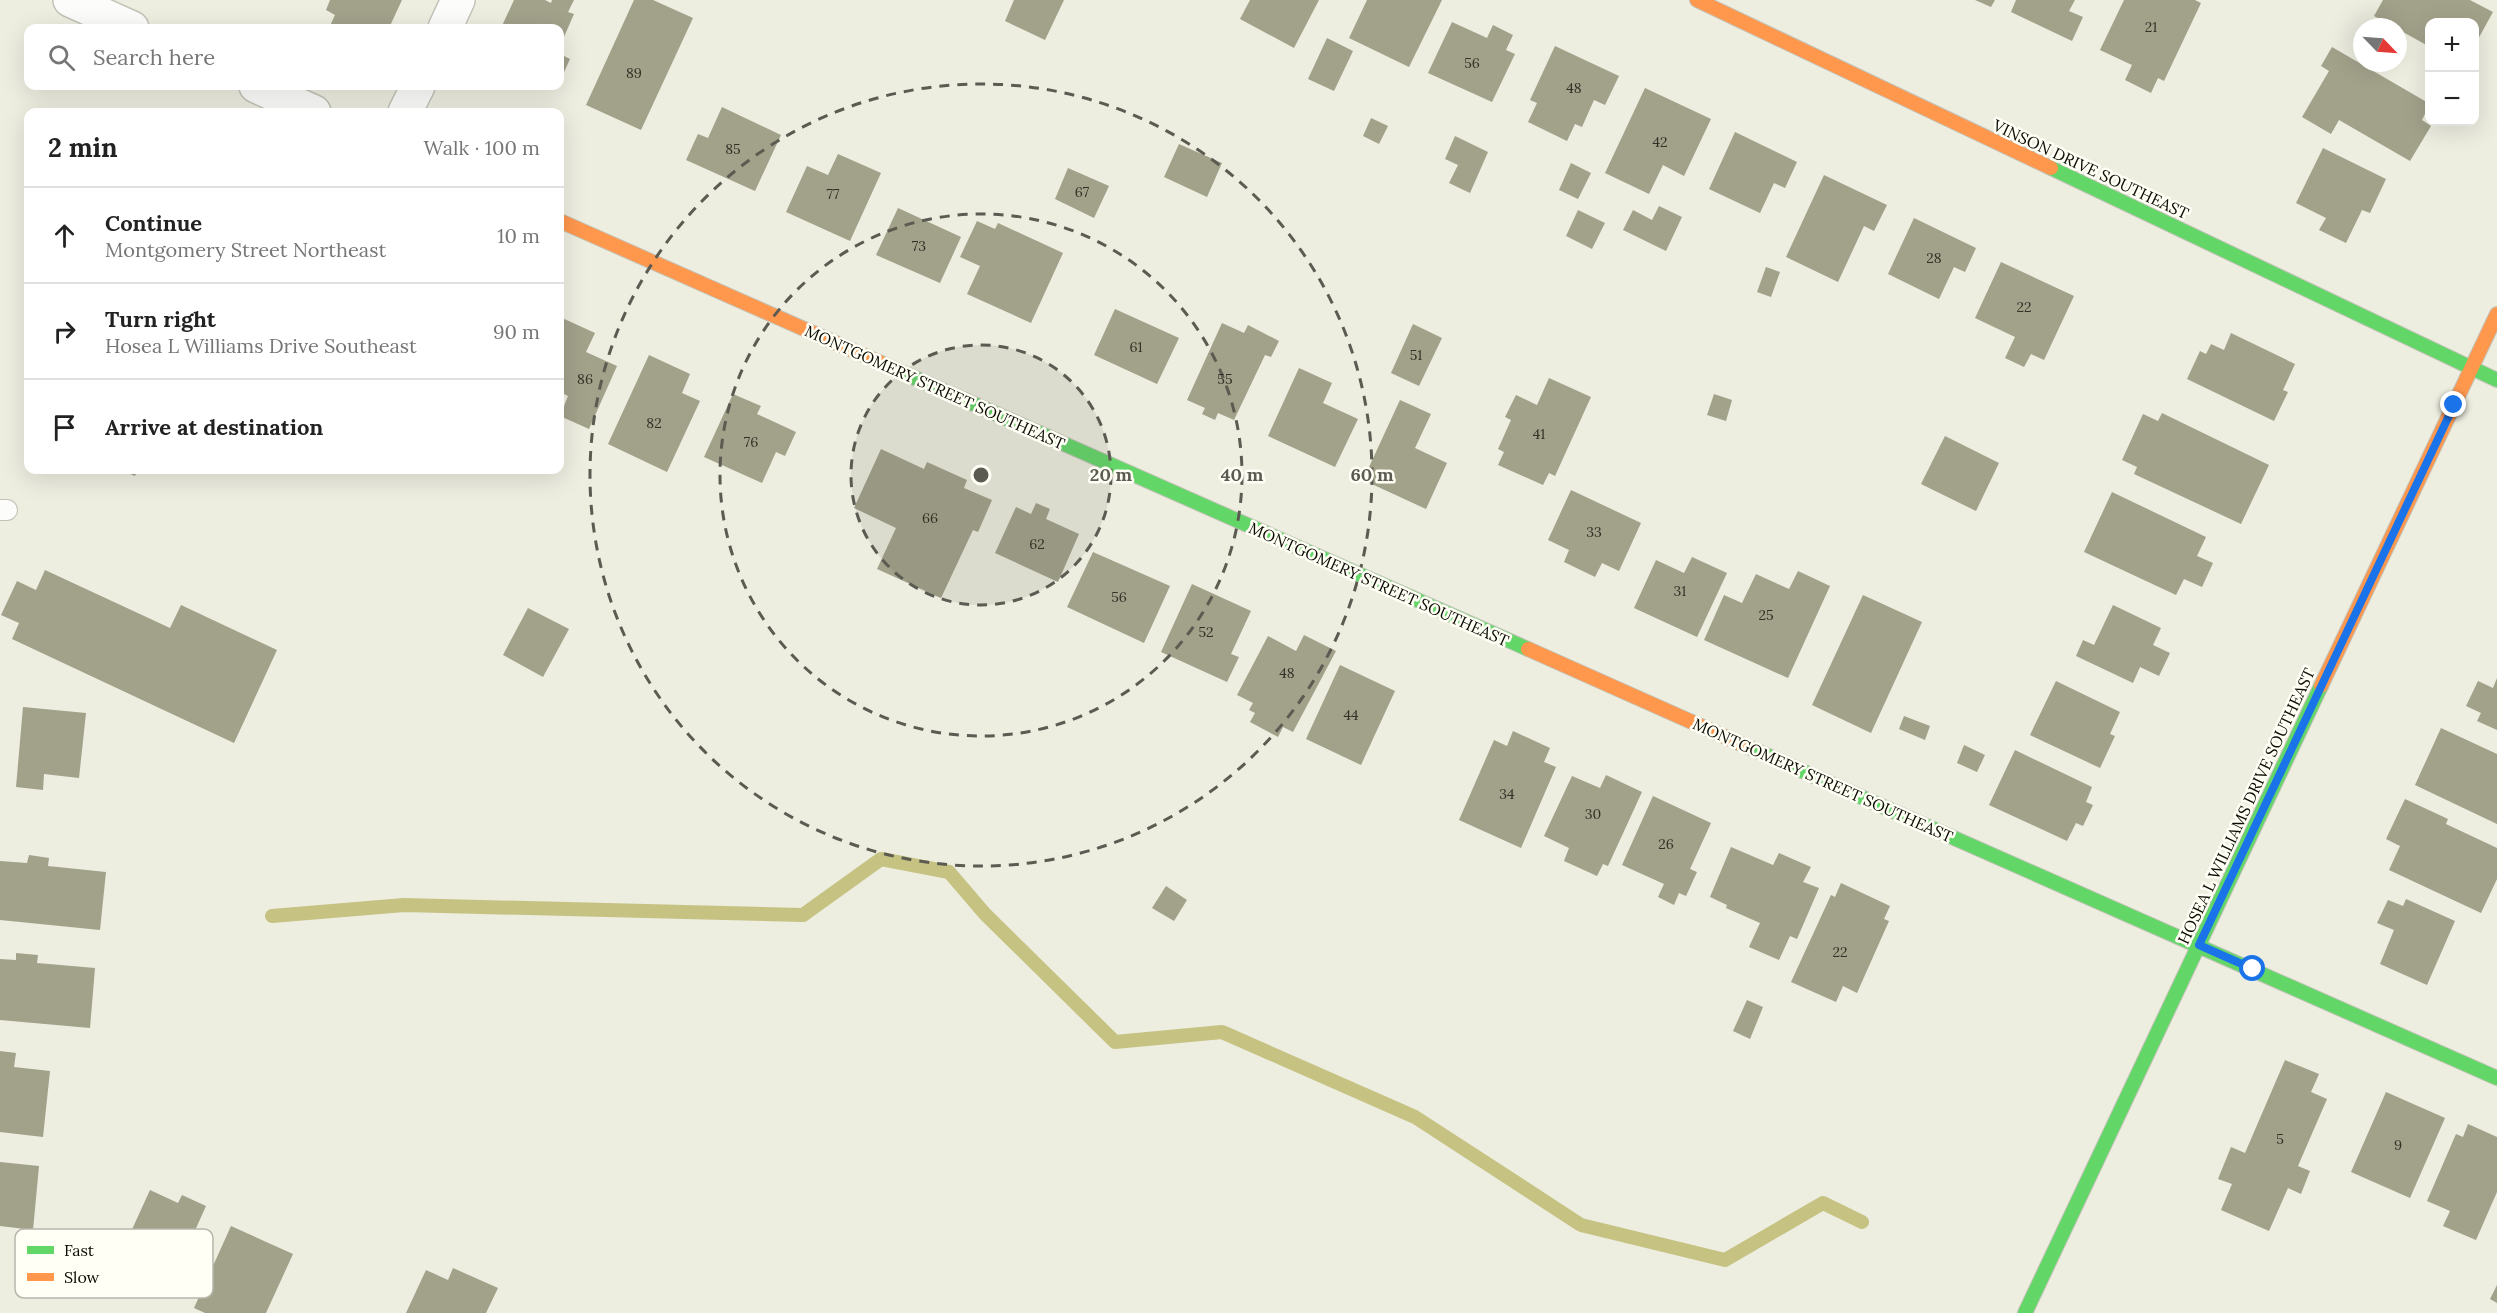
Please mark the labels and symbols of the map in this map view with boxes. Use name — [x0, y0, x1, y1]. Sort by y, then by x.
house number: 21 — [2145, 18, 2157, 36]
north arrow — [2353, 18, 2407, 72]
house number: 56 — [1464, 54, 1480, 72]
house number: 89 — [626, 64, 642, 82]
house number: 48 — [1566, 79, 1582, 97]
street label: VINSON DRIVE SOUTHEAST — [1989, 114, 2192, 223]
house number: 42 — [1652, 133, 1668, 151]
house number: 85 — [725, 140, 741, 158]
house number: 67 — [1075, 183, 1090, 201]
house number: 77 — [827, 185, 840, 203]
house number: 73 — [912, 237, 926, 255]
house number: 28 — [1926, 249, 1942, 267]
house number: 22 — [2016, 298, 2032, 316]
street label: MONTGOMERY STREET SOUTHEAST — [802, 320, 1068, 454]
house number: 61 — [1129, 338, 1143, 356]
house number: 51 — [1410, 346, 1422, 364]
house number: 86 — [577, 370, 593, 388]
house number: 55 — [1217, 370, 1233, 388]
route end — [2440, 391, 2466, 417]
house number: 82 — [646, 414, 662, 432]
house number: 41 — [1533, 425, 1545, 443]
house number: 76 — [744, 433, 758, 451]
text: 20 m — [1090, 463, 1133, 486]
text: 40 m — [1221, 463, 1264, 486]
text: 60 m — [1350, 463, 1394, 486]
centre of rings — [971, 465, 991, 485]
house number: 66 — [922, 509, 938, 527]
street label: MONTGOMERY STREET SOUTHEAST — [1246, 517, 1512, 651]
house number: 33 — [1586, 523, 1602, 541]
house number: 62 — [1029, 535, 1045, 553]
house number: 31 — [1674, 582, 1686, 600]
house number: 56 — [1111, 588, 1127, 606]
house number: 25 — [1758, 606, 1774, 624]
house number: 52 — [1198, 623, 1214, 641]
house number: 48 — [1279, 664, 1295, 682]
street label: HOSEA L WILLIAMS DRIVE SOUTHEAST — [2173, 665, 2319, 947]
house number: 44 — [1343, 706, 1359, 724]
street label: MONTGOMERY STREET SOUTHEAST — [1690, 713, 1956, 847]
house number: 34 — [1499, 785, 1515, 803]
house number: 30 — [1585, 805, 1601, 823]
house number: 26 — [1658, 835, 1674, 853]
house number: 22 — [1832, 943, 1848, 961]
route start — [2239, 955, 2265, 981]
house number: 5 — [2276, 1130, 2284, 1148]
house number: 9 — [2394, 1136, 2402, 1154]
legend — [15, 1229, 213, 1298]
text: Fast — [64, 1240, 95, 1260]
text: Slow — [64, 1267, 100, 1287]

